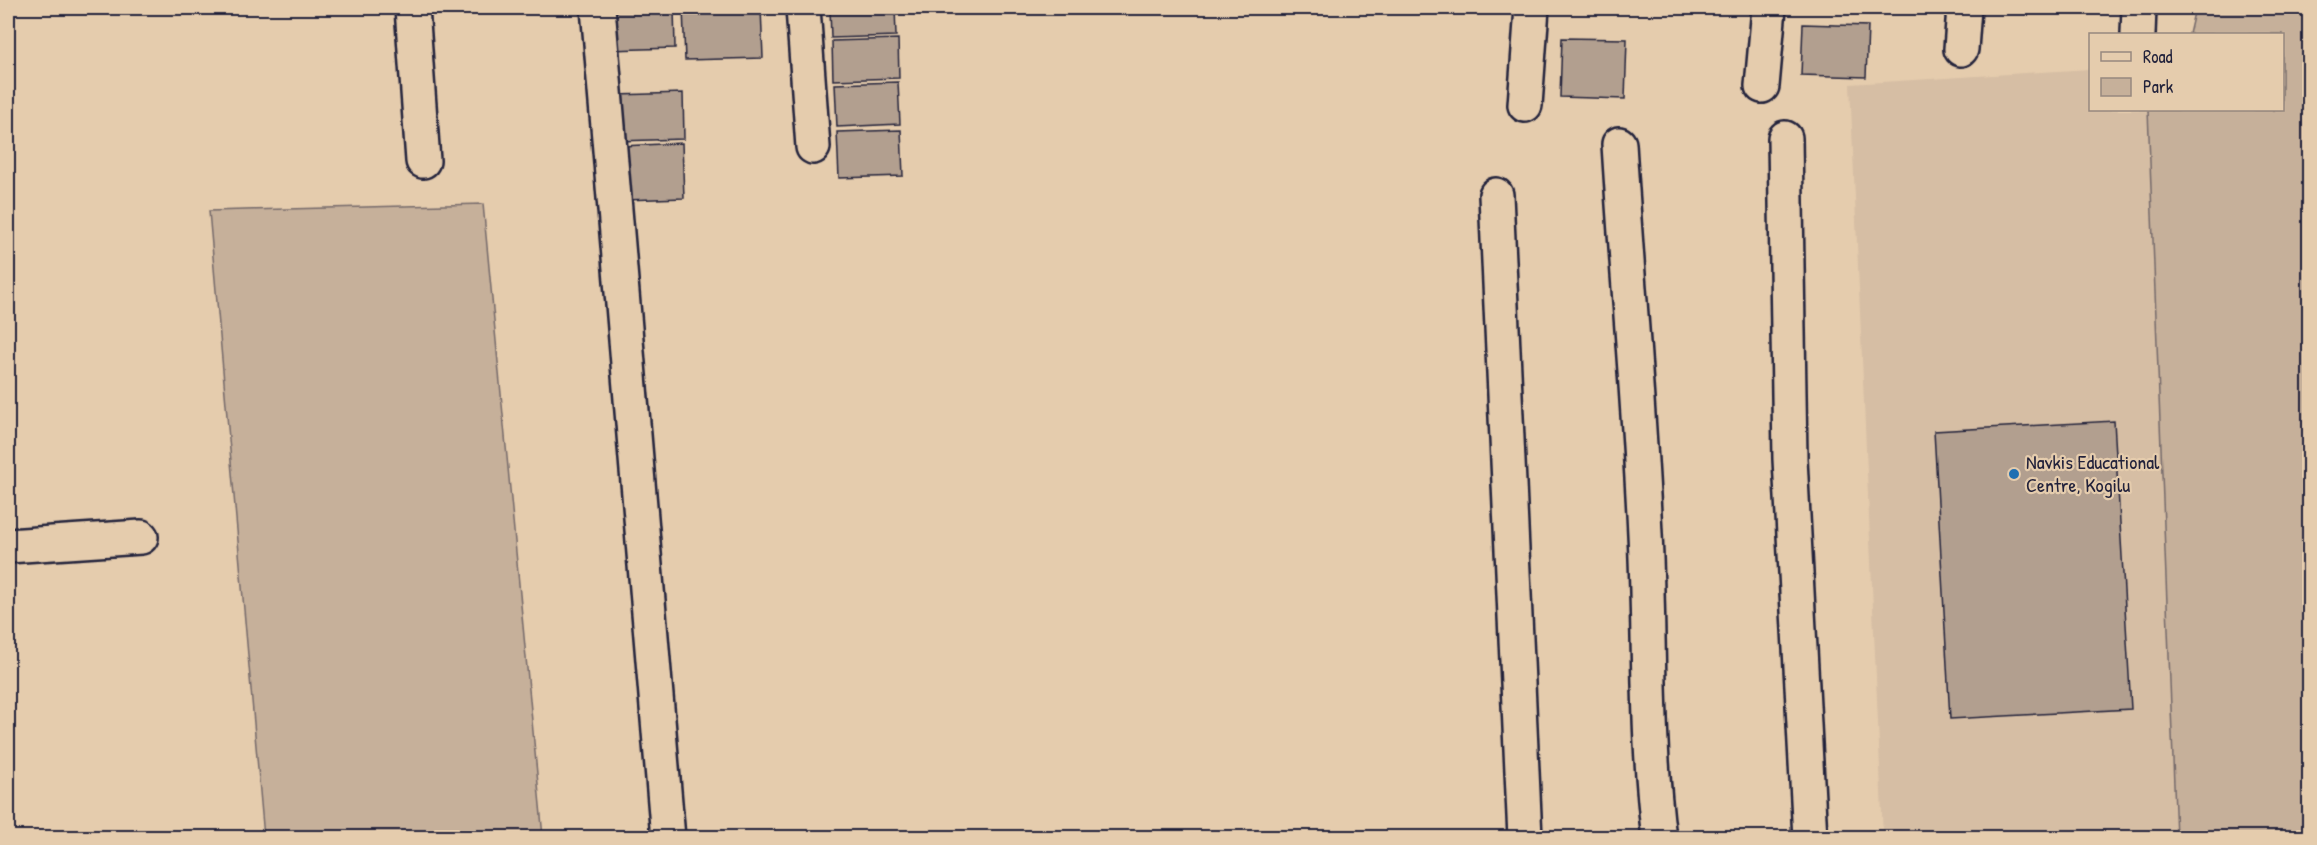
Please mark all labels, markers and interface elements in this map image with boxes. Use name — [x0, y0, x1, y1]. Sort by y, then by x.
legend — [2089, 33, 2284, 111]
text: Road — [2143, 44, 2173, 69]
text: Park — [2143, 74, 2174, 99]
place label: Navkis Educational Centre, Kogilu — [2026, 448, 2160, 498]
marker: Navkis Educational Centre, Kogilu — [2007, 467, 2021, 481]

